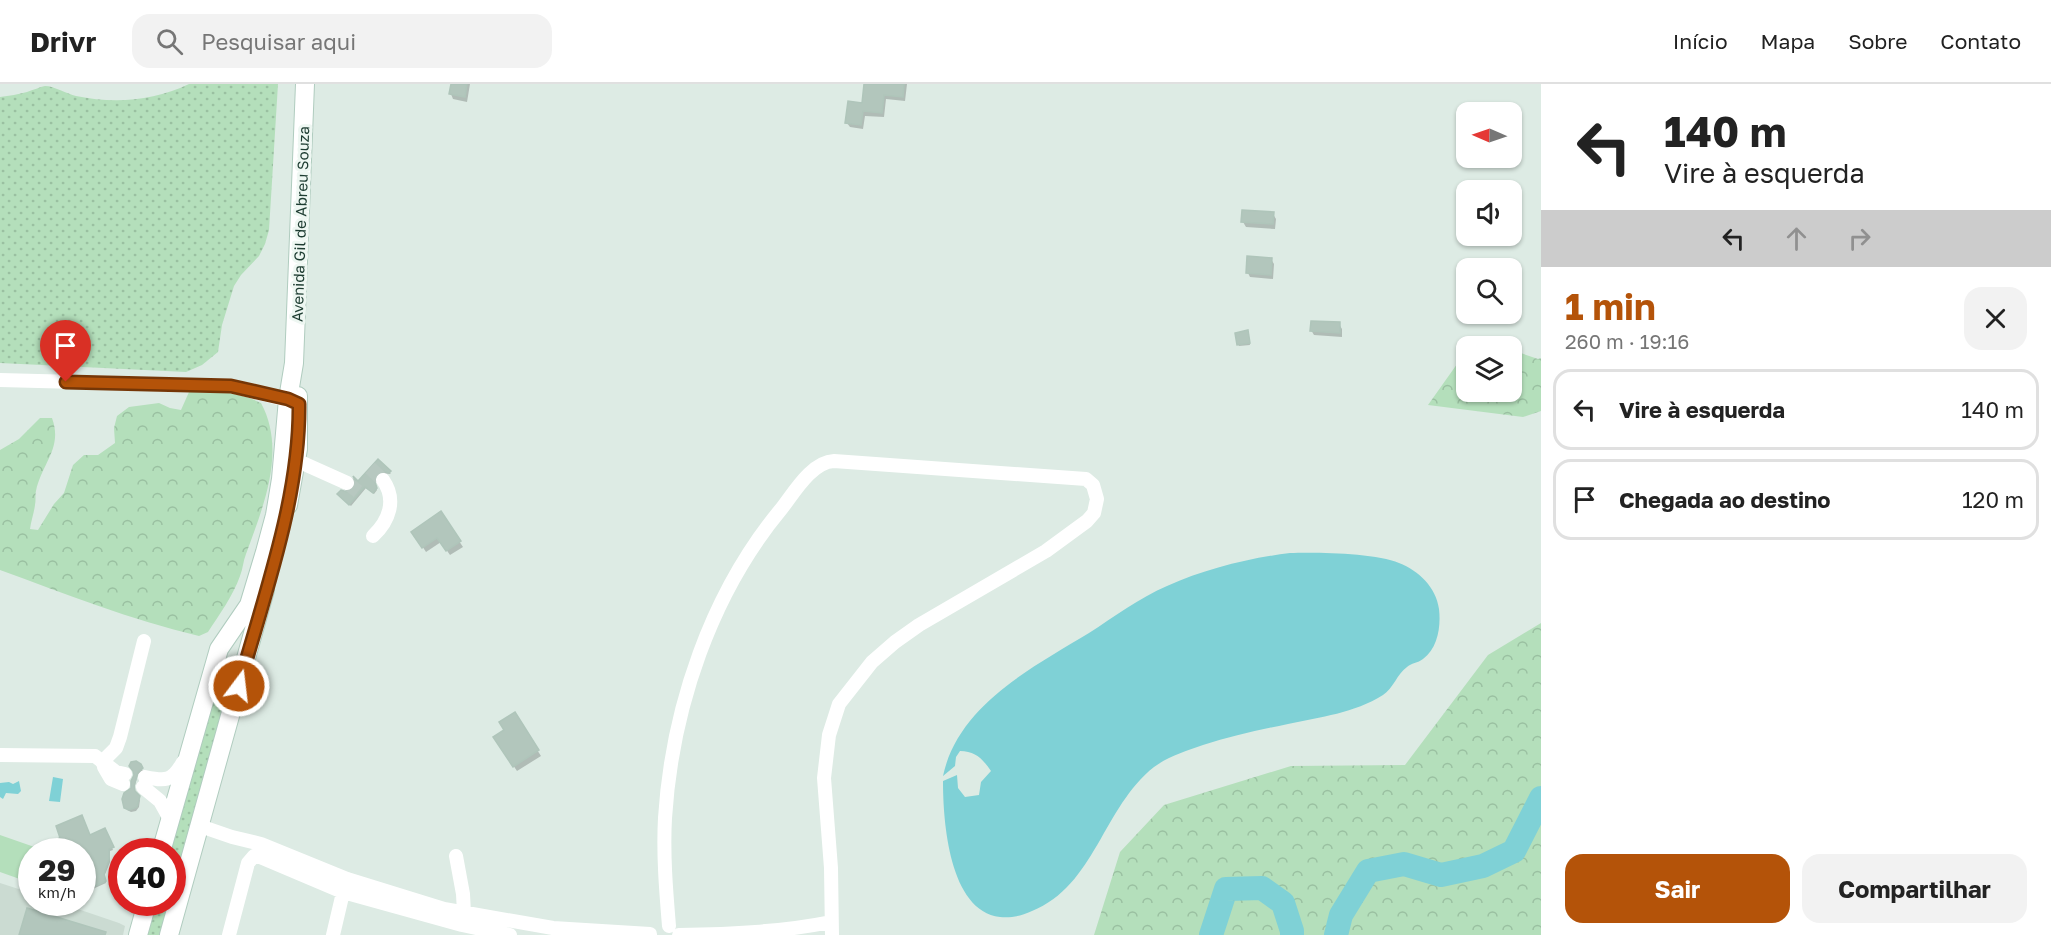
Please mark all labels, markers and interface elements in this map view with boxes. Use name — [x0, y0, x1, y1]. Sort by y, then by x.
search box — [132, 14, 552, 68]
text: Drivr — [30, 25, 96, 58]
icon: search — [153, 25, 186, 58]
text: Pesquisar aqui — [201, 28, 356, 55]
text: Início — [1673, 28, 1728, 54]
text: Mapa — [1761, 28, 1815, 54]
text: Sobre — [1848, 28, 1907, 54]
text: Contato — [1940, 28, 2021, 54]
north arrow — [1456, 102, 1522, 168]
map controls — [1456, 102, 1522, 402]
text: 140 m — [1664, 106, 1786, 156]
icon: left — [1565, 108, 1643, 186]
street label: Avenida Gil de Abreu Souza — [288, 126, 312, 322]
text: Vire à esquerda — [1664, 157, 1865, 189]
button: sound — [1456, 180, 1522, 246]
icon: left — [1717, 222, 1750, 255]
icon: ahead — [1780, 222, 1813, 255]
icon: right — [1843, 222, 1876, 255]
button: search — [1456, 258, 1522, 324]
text: 1 min — [1565, 285, 1656, 328]
button: close — [1964, 287, 2027, 350]
pin — [40, 320, 91, 382]
icon: arrive — [49, 329, 82, 362]
text: 260 m · 19:16 — [1565, 329, 1689, 353]
button: layers — [1456, 336, 1522, 402]
icon: left — [1568, 393, 1601, 426]
text: Vire à esquerda — [1619, 396, 1785, 423]
text: 140 m — [1961, 396, 2024, 423]
icon: arrive — [1568, 483, 1601, 516]
text: Chegada ao destino — [1619, 486, 1831, 513]
text: 120 m — [1962, 486, 2024, 513]
position arrow — [207, 654, 271, 718]
speed limit sign: 40 — [108, 838, 186, 916]
text: 29 — [38, 852, 76, 888]
button: Sair — [1565, 854, 1790, 923]
button: Compartilhar — [1802, 854, 2027, 923]
text: km/h — [38, 883, 76, 901]

